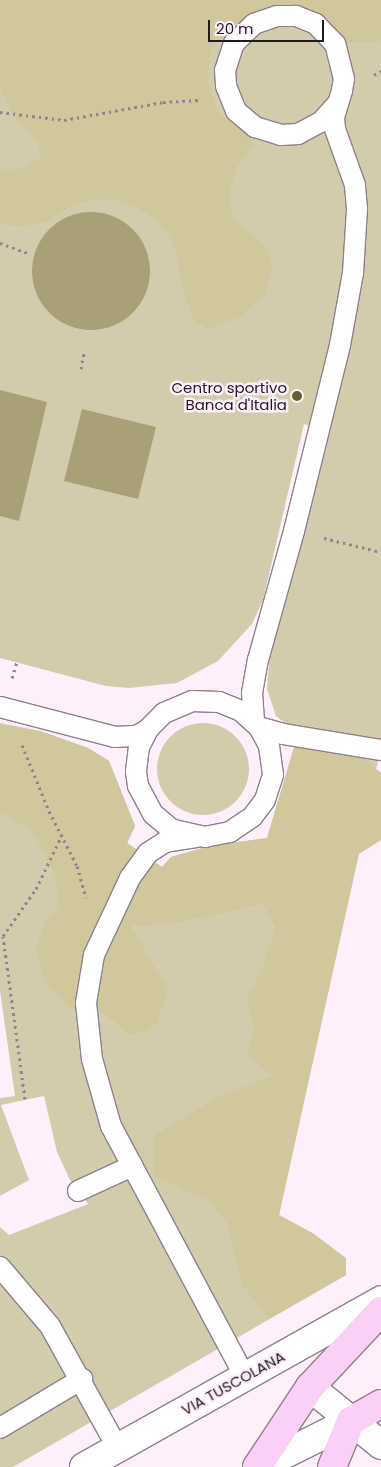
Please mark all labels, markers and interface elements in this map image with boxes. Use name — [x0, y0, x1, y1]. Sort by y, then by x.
scale bar — [211, 10, 327, 42]
text: 20 m — [216, 18, 254, 39]
place label: Centro sportivo Banca d'Italia — [172, 378, 287, 413]
marker: Centro sportivo Banca d'Italia — [291, 390, 303, 402]
street label: VIA TUSCOLANA — [178, 1347, 288, 1419]

